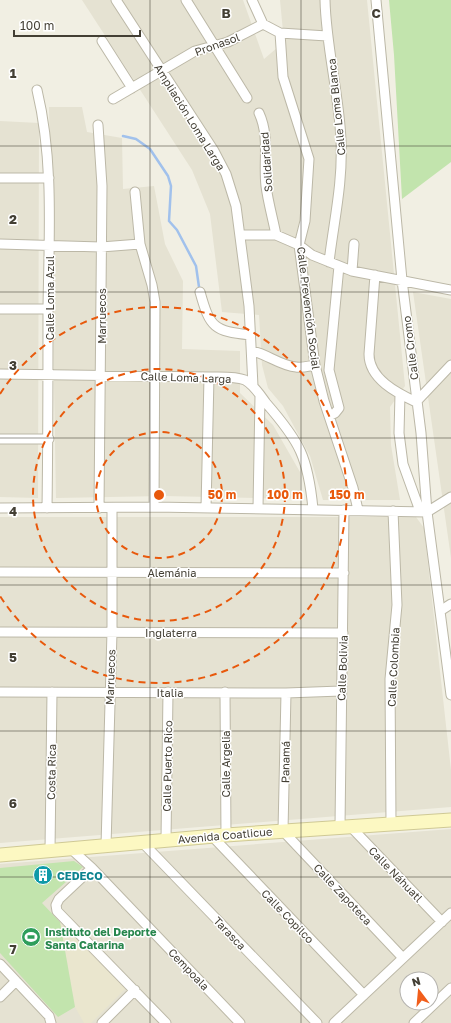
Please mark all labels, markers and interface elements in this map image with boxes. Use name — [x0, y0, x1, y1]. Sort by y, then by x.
text: B — [221, 5, 231, 21]
text: C — [371, 5, 381, 21]
scale bar — [14, 12, 140, 38]
text: 100 m — [20, 18, 54, 33]
street label: Pronasol — [193, 30, 242, 58]
street label: Calle Loma Blanca — [324, 58, 348, 156]
street label: Ampliación Loma Larga — [152, 61, 228, 173]
text: 1 — [10, 65, 17, 81]
street label: Solidaridad — [257, 132, 275, 192]
text: 2 — [9, 211, 17, 227]
street label: Calle Prevención Social — [295, 246, 323, 371]
street label: Calle Loma Azul — [43, 255, 56, 340]
street label: Marruecos — [95, 288, 108, 344]
street label: Calle Cromo — [400, 315, 420, 381]
text: 3 — [9, 357, 17, 373]
street label: Calle Loma Larga — [140, 369, 232, 385]
text: 50 m — [208, 487, 236, 502]
text: 100 m — [267, 487, 303, 502]
text: 150 m — [330, 487, 364, 502]
centre of rings — [152, 488, 166, 502]
text: 4 — [9, 503, 17, 519]
street label: Alemánia — [148, 566, 196, 579]
street label: Inglaterra — [145, 626, 197, 639]
street label: Calle Colombia — [384, 627, 402, 707]
street label: Calle Bolivia — [334, 635, 350, 701]
text: 5 — [9, 649, 17, 665]
street label: Marruecos — [103, 649, 117, 705]
street label: Italia — [157, 686, 183, 699]
street label: Calle Puerto Rico — [160, 720, 174, 812]
street label: Calle Argelia — [219, 730, 232, 798]
street label: Panamá — [278, 741, 292, 783]
street label: Costa Rica — [44, 744, 58, 800]
text: 6 — [9, 795, 17, 811]
street label: Avenida Coatlicue — [177, 824, 273, 846]
street label: Calle Náhuatl — [366, 844, 426, 905]
street label: Calle Zapoteca — [311, 861, 375, 927]
building icon: CEDECO — [32, 864, 54, 886]
place label: CEDECO — [57, 869, 103, 882]
street label: Calle Copilco — [259, 886, 317, 946]
street label: Tarasca — [211, 914, 249, 952]
place label: Instituto del Deporte Santa Catarina — [45, 925, 157, 951]
sports icon: Instituto del Deporte Santa Catarina — [20, 926, 42, 948]
text: 7 — [9, 941, 17, 957]
street label: Cempoala — [166, 945, 212, 993]
north arrow — [399, 971, 439, 1011]
text: N — [410, 974, 422, 988]

